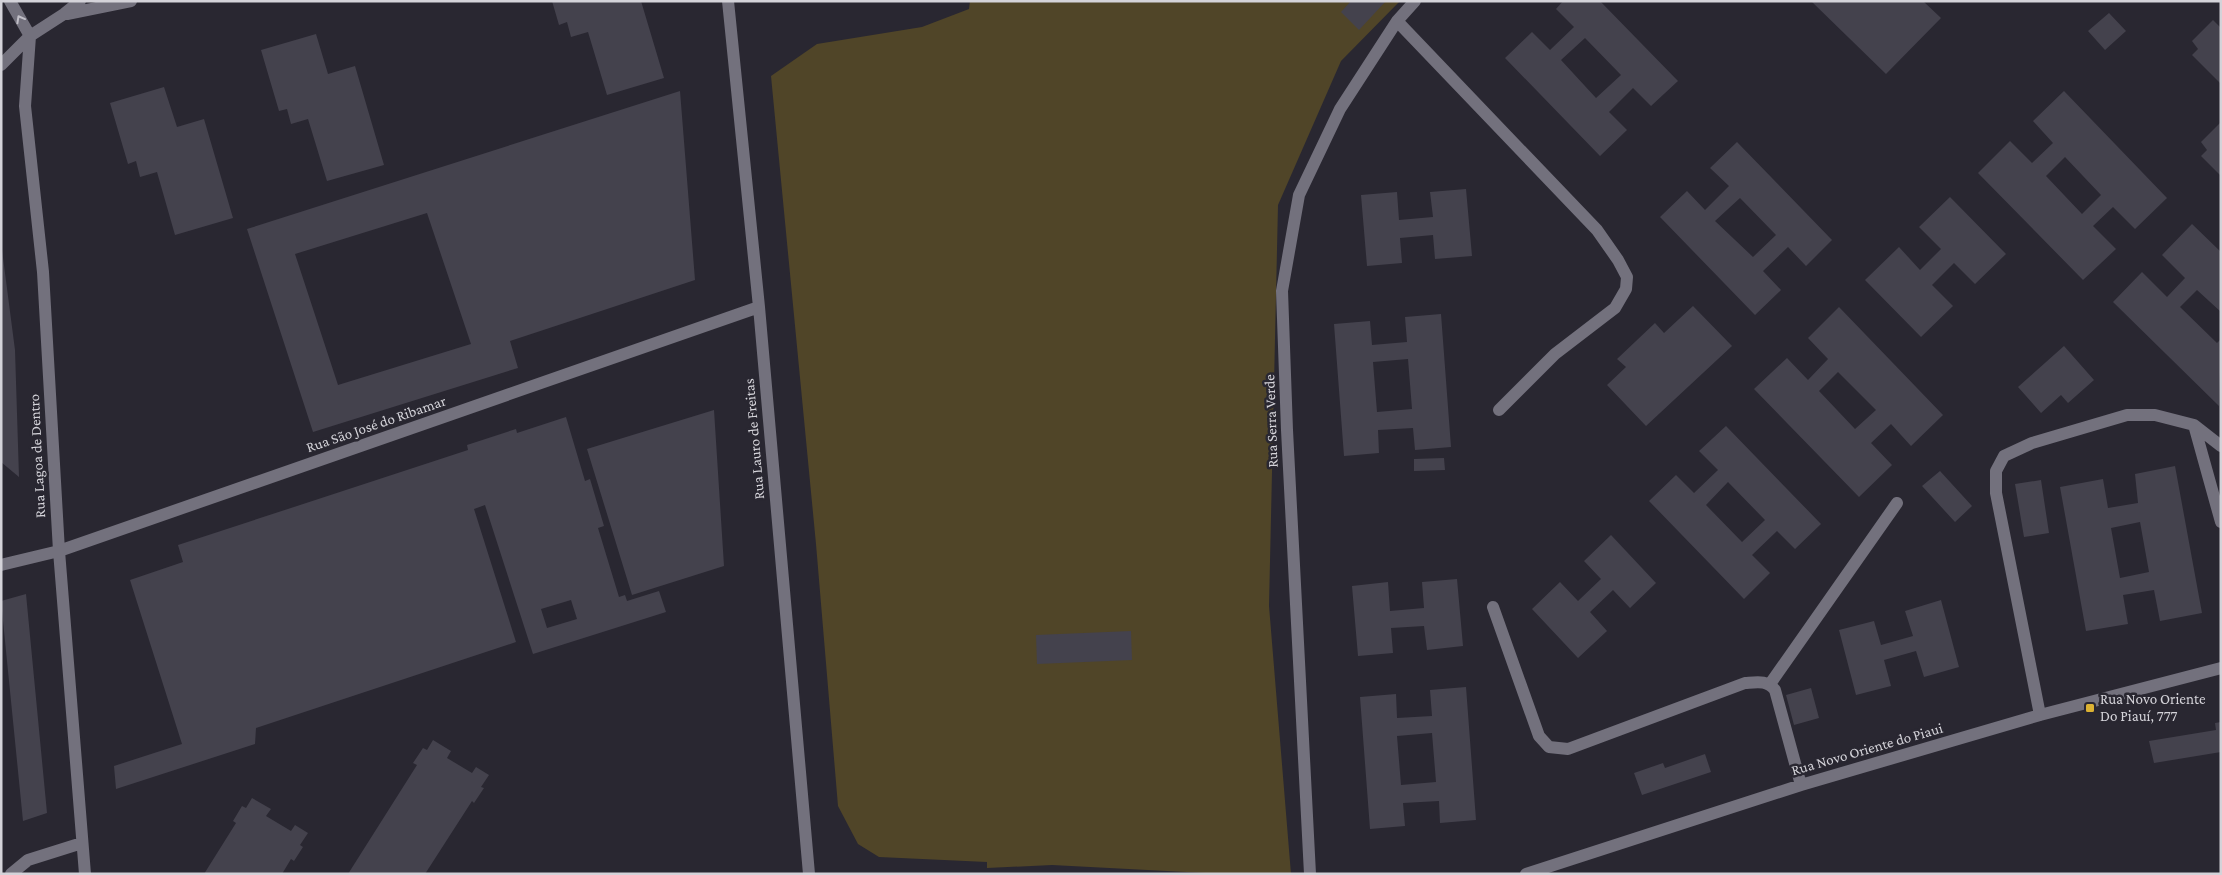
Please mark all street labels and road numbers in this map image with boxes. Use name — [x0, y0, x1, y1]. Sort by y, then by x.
street label: Rua Serra Verde — [1261, 374, 1281, 468]
street label: Rua Lauro de Freitas — [741, 378, 767, 500]
street label: Rua São José do Ribamar — [304, 392, 449, 456]
street label: Rua Lagoa de Dentro — [26, 394, 49, 518]
street label: Rua Novo Oriente do Piaui — [1789, 720, 1945, 778]

